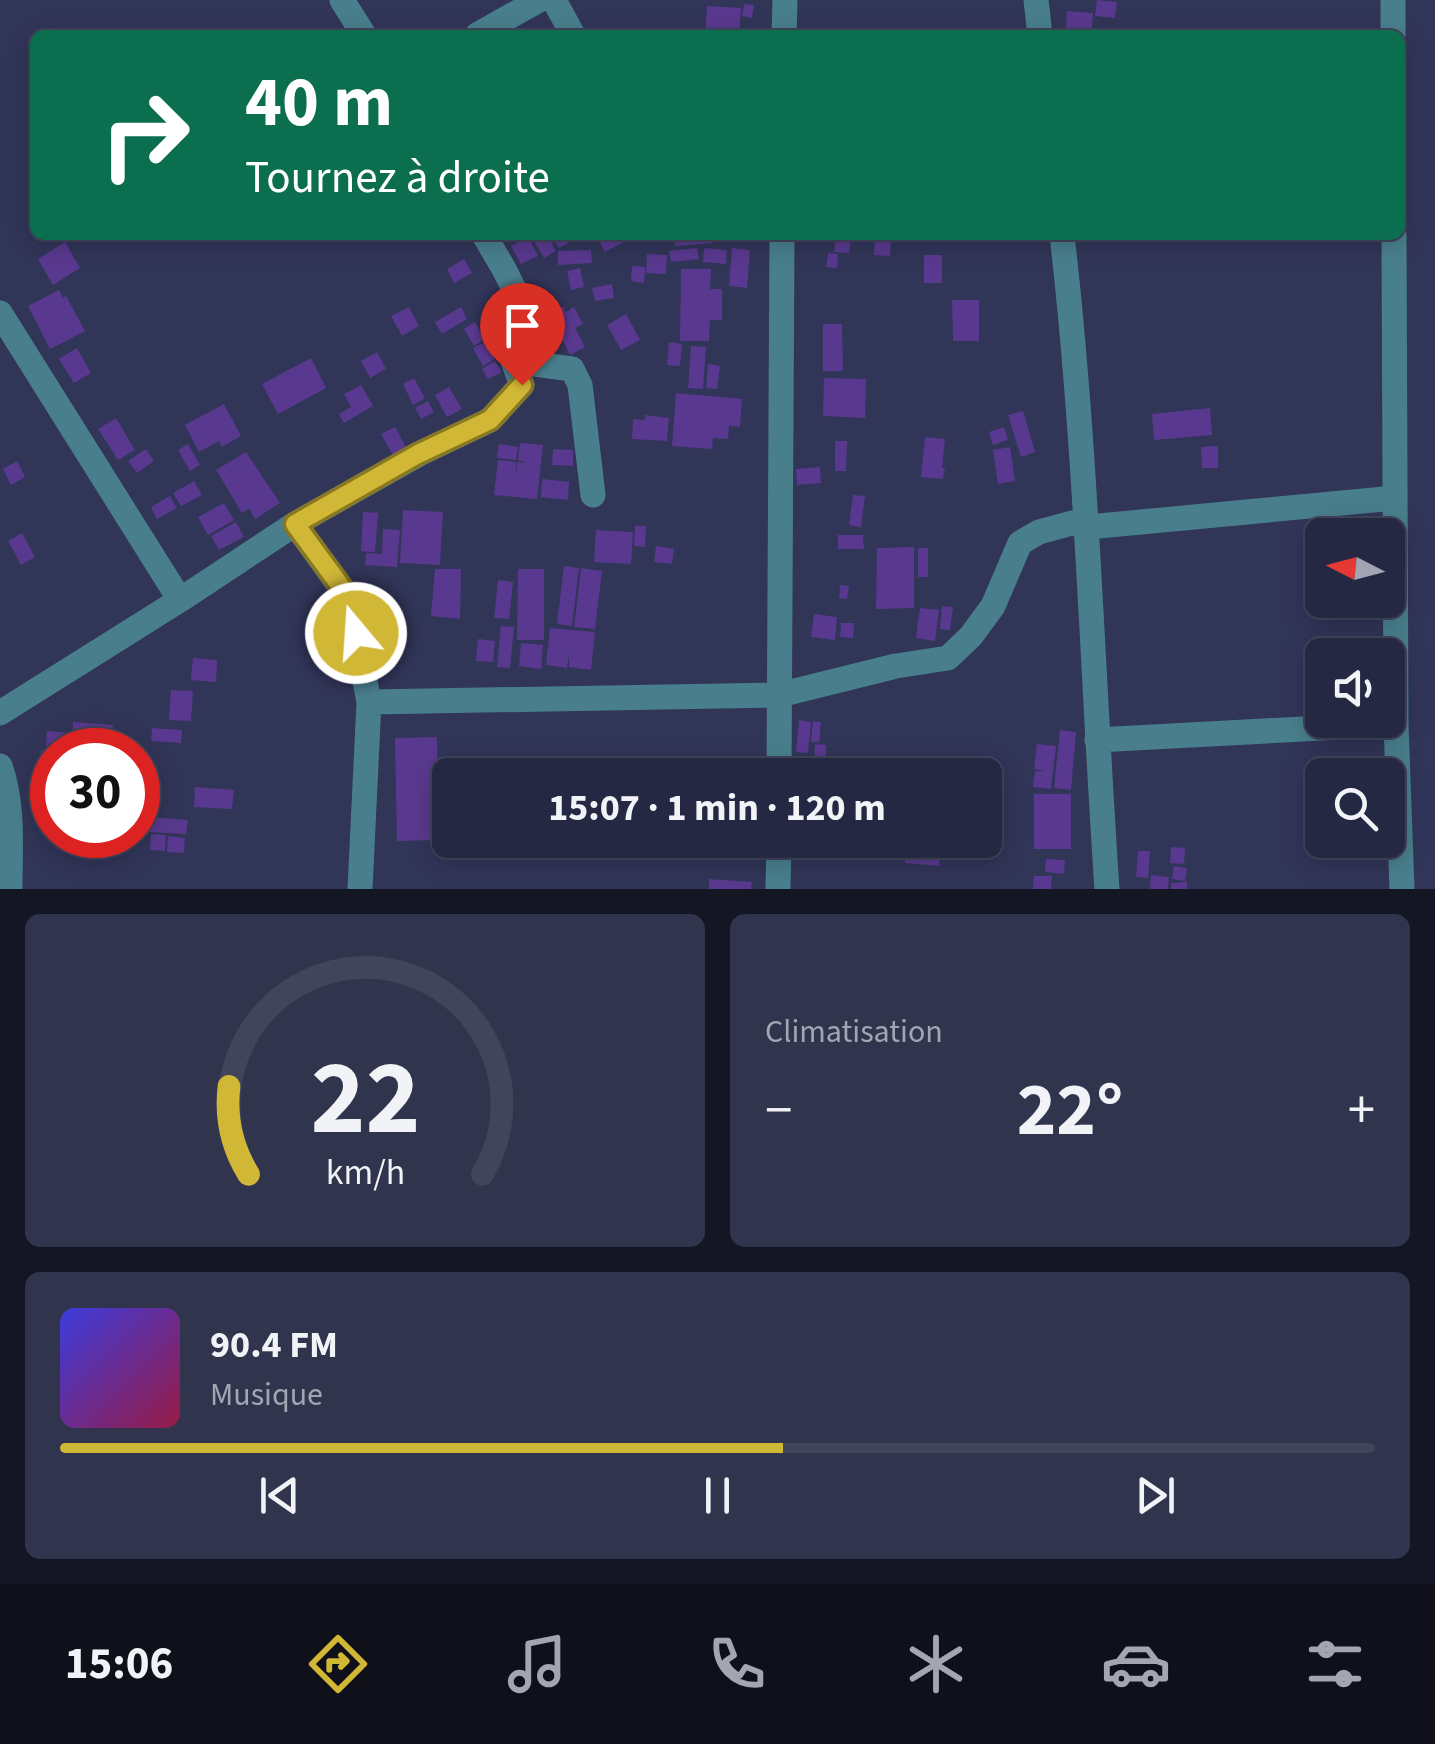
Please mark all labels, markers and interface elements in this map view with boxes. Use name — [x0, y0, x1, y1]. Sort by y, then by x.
text: 40 m — [245, 53, 393, 153]
icon: right — [80, 70, 210, 200]
text: Tournez à droite — [245, 146, 550, 210]
pin — [480, 283, 565, 386]
icon: arrive — [495, 298, 550, 353]
north arrow — [1305, 518, 1405, 618]
map controls — [1305, 518, 1405, 858]
position arrow — [304, 581, 408, 685]
button: sound — [1305, 638, 1405, 738]
speed limit sign: 30 — [30, 728, 160, 858]
button: search — [1305, 758, 1405, 858]
text: 15:07 · 1 min · 120 m — [548, 781, 886, 835]
text: Climatisation — [765, 1009, 943, 1055]
text: 22 — [310, 1026, 420, 1174]
text: 22° — [1017, 1057, 1123, 1164]
text: − — [765, 1072, 792, 1150]
text: + — [1348, 1072, 1375, 1150]
text: km/h — [325, 1147, 405, 1198]
text: 90.4 FM — [210, 1318, 338, 1372]
text: Musique — [210, 1372, 323, 1418]
icon: previous — [252, 1468, 307, 1523]
icon: pause — [690, 1468, 745, 1523]
icon: next — [1128, 1468, 1183, 1523]
icon: directions — [303, 1629, 373, 1699]
icon: music — [502, 1629, 572, 1699]
icon: phone — [702, 1629, 772, 1699]
icon: climate — [901, 1629, 971, 1699]
icon: car — [1101, 1629, 1171, 1699]
icon: filters — [1300, 1629, 1370, 1699]
text: 15:06 — [65, 1632, 173, 1696]

